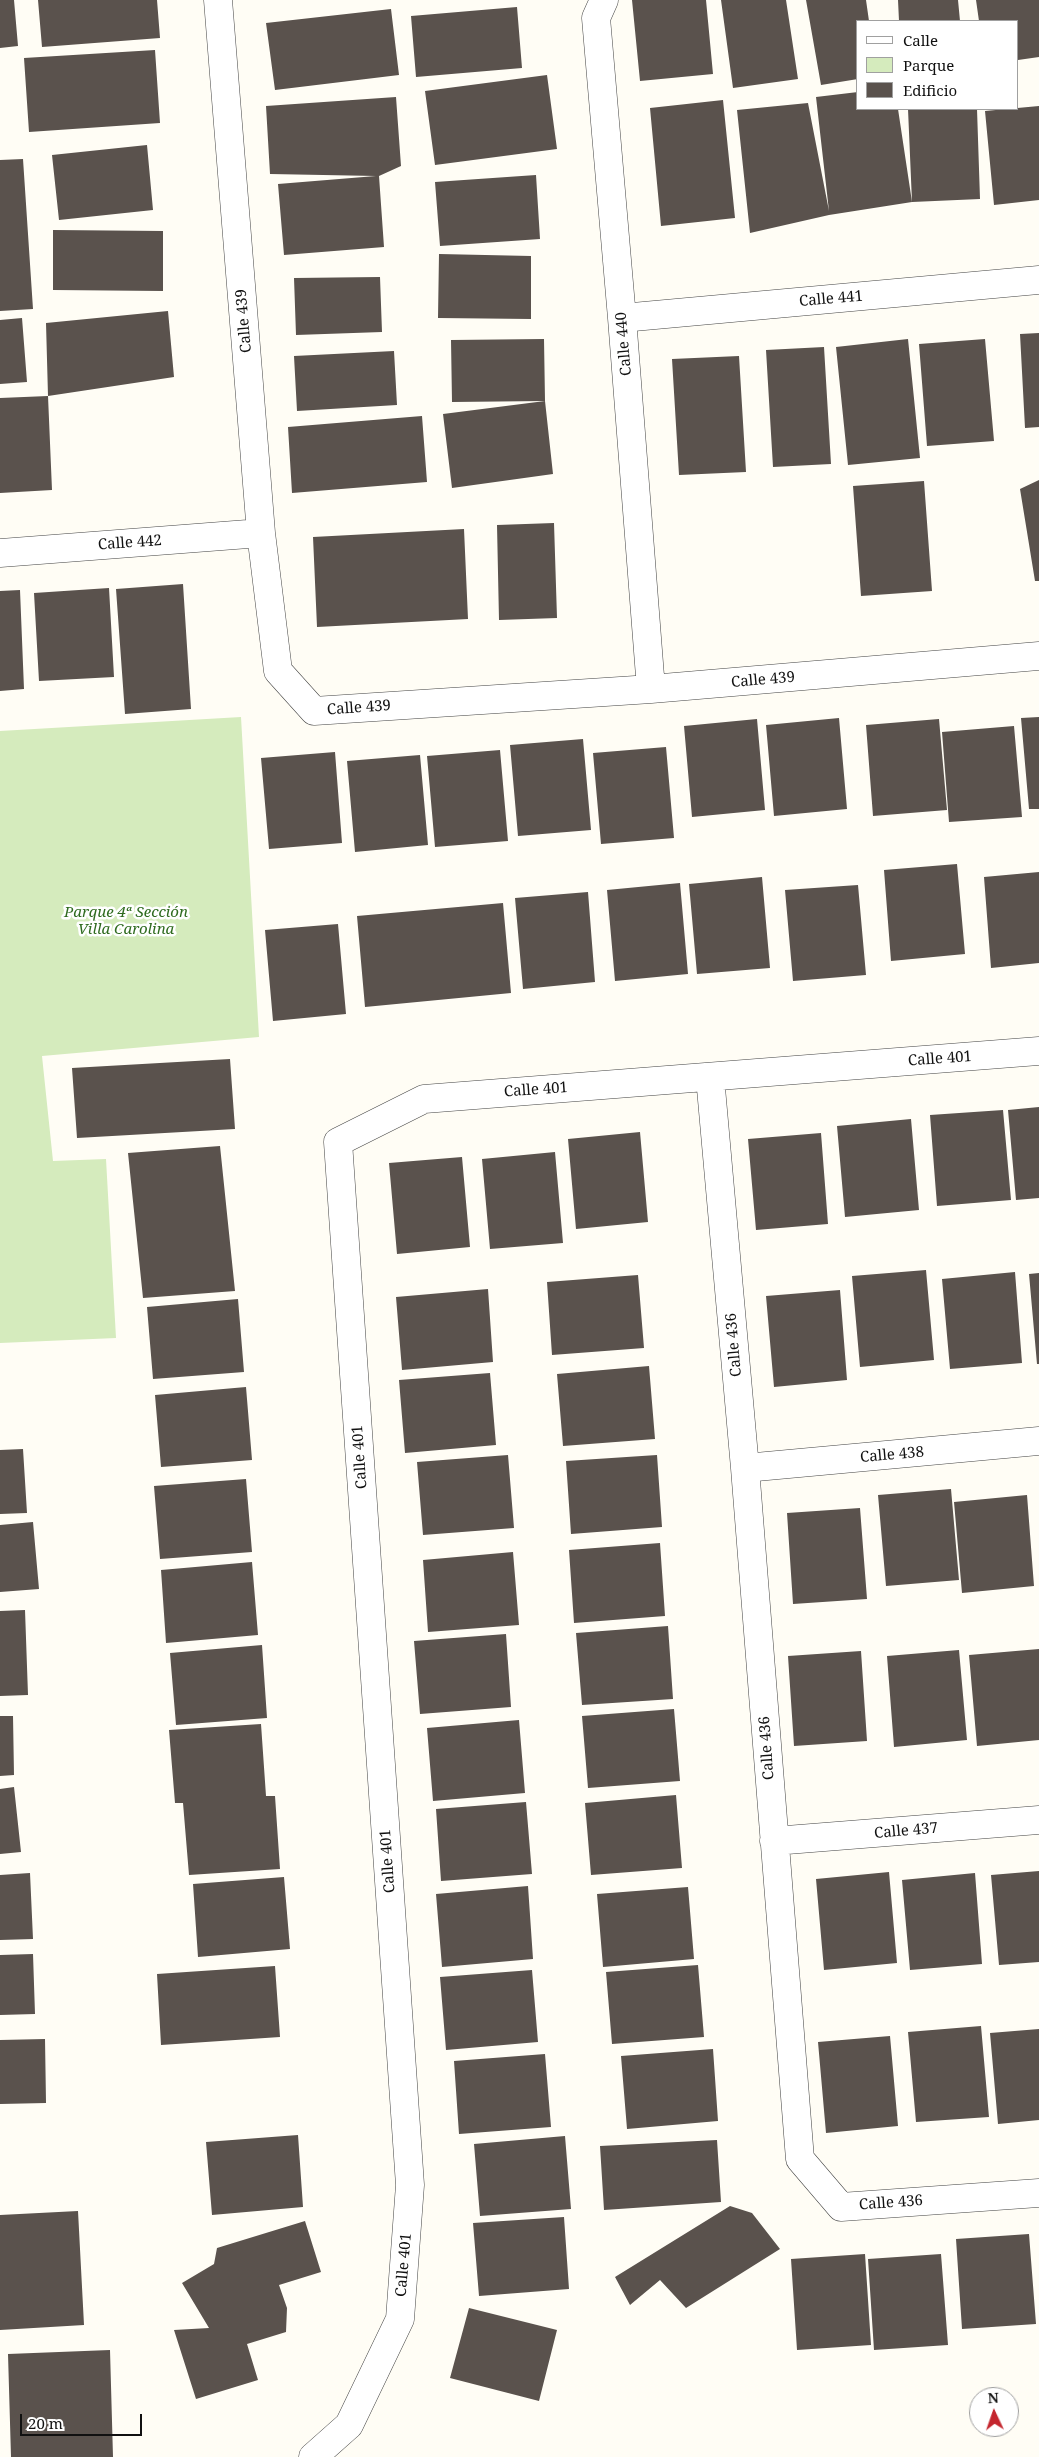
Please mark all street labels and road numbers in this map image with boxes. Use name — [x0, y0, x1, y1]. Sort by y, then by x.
street label: Calle 441 — [798, 287, 864, 311]
street label: Calle 439 — [232, 288, 256, 354]
street label: Calle 440 — [612, 311, 636, 377]
street label: Calle 442 — [97, 532, 163, 554]
street label: Calle 439 — [730, 668, 796, 692]
street label: Calle 439 — [326, 697, 392, 719]
street label: Calle 401 — [907, 1048, 973, 1070]
street label: Calle 401 — [503, 1079, 569, 1101]
street label: Calle 436 — [722, 1312, 746, 1378]
street label: Calle 401 — [349, 1424, 371, 1490]
street label: Calle 438 — [859, 1443, 925, 1467]
street label: Calle 436 — [756, 1715, 778, 1781]
street label: Calle 437 — [873, 1819, 939, 1843]
street label: Calle 401 — [377, 1828, 399, 1894]
street label: Calle 436 — [858, 2192, 924, 2214]
street label: Calle 401 — [392, 2232, 416, 2298]

